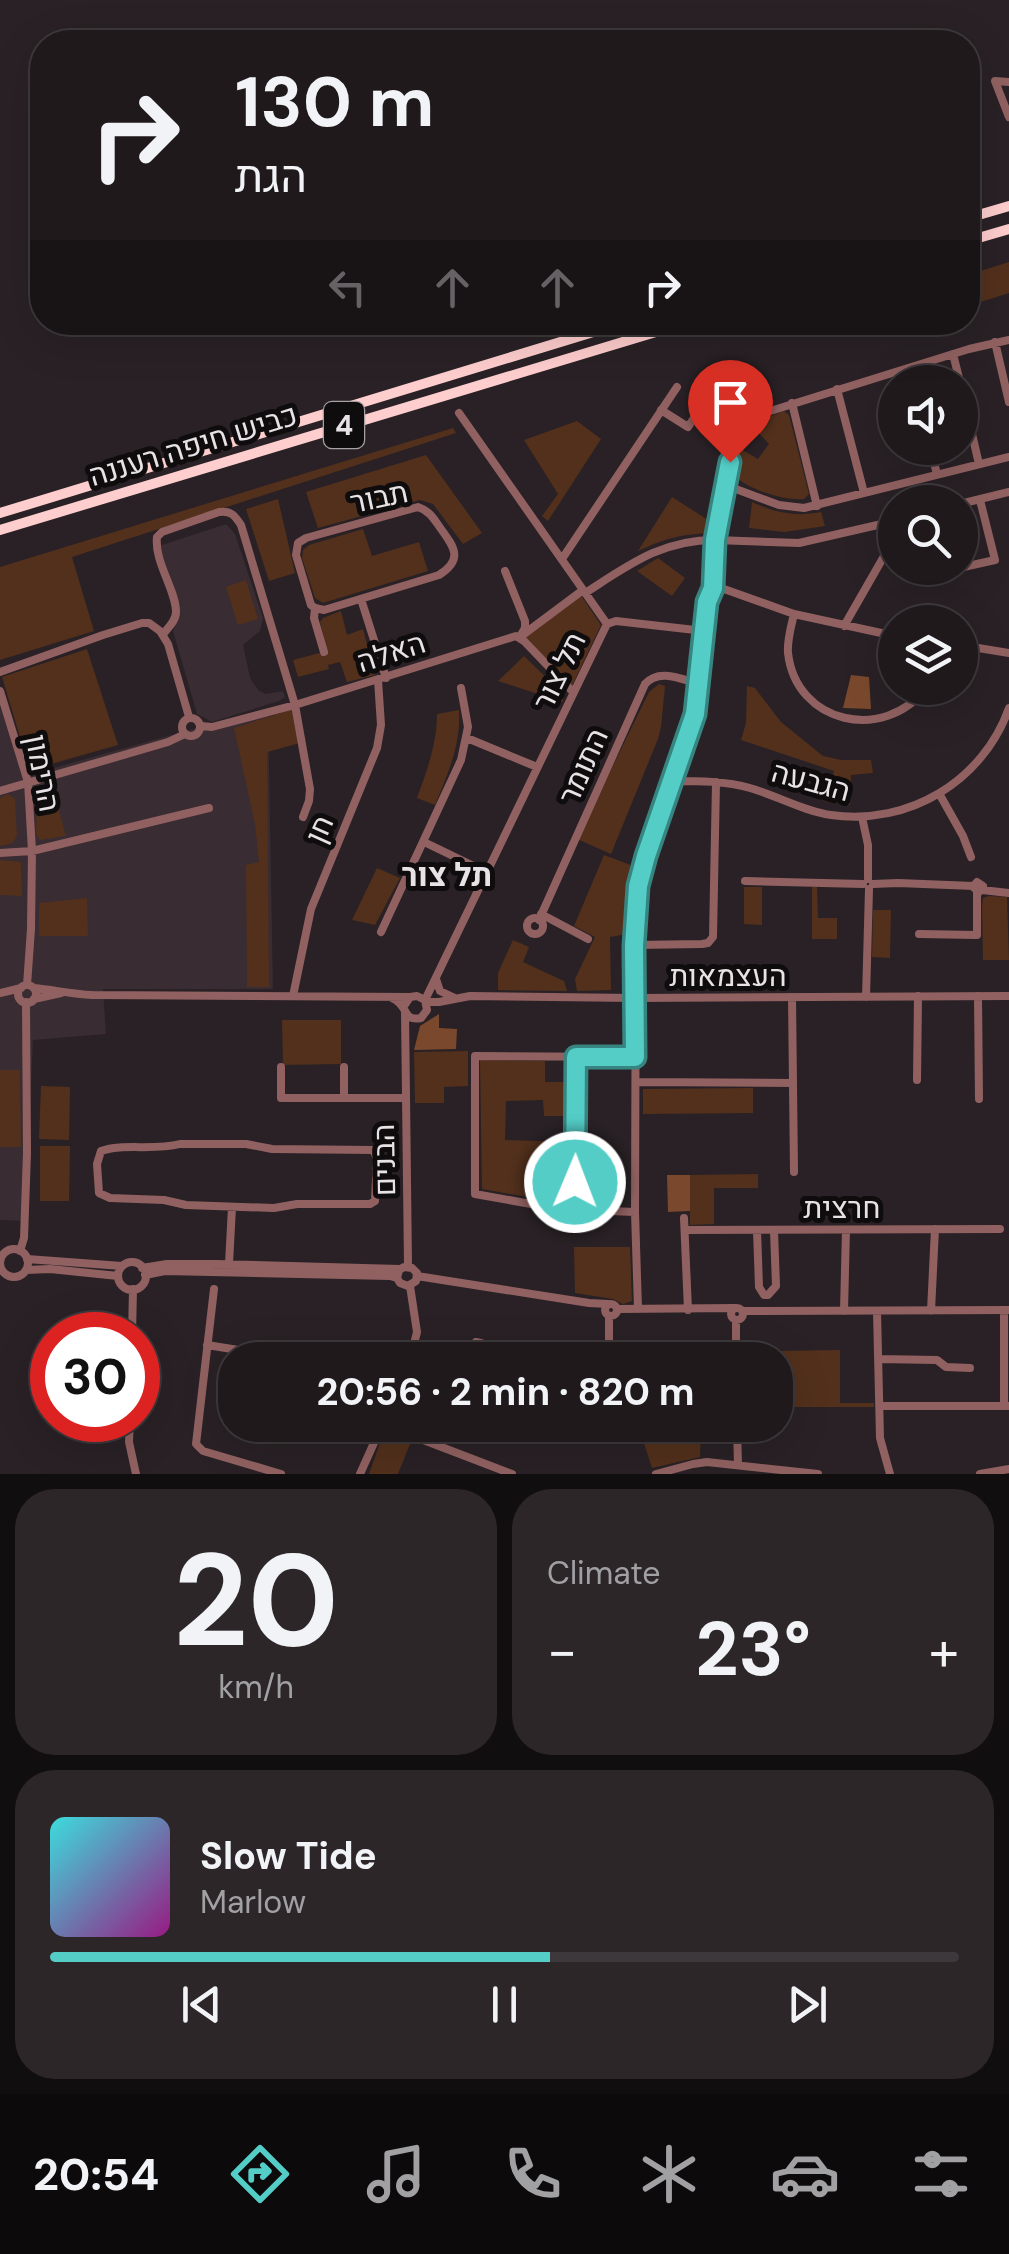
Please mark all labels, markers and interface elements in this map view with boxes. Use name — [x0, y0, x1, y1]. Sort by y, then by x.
text: 130 m — [235, 57, 434, 148]
icon: right — [70, 70, 200, 200]
text: הגת — [235, 147, 307, 206]
icon: left — [320, 260, 375, 315]
icon: ahead — [425, 260, 480, 315]
icon: ahead — [530, 260, 585, 315]
icon: right — [635, 260, 690, 315]
pin — [688, 360, 773, 463]
map controls — [878, 365, 978, 705]
button: sound — [878, 365, 978, 465]
icon: arrive — [703, 375, 758, 430]
street label: כביש חיפה רעננה — [84, 395, 302, 495]
road number: 4 — [324, 402, 364, 448]
street label: תבור — [347, 472, 411, 522]
button: search — [878, 485, 978, 585]
button: layers — [878, 605, 978, 705]
street label: האלה — [352, 623, 430, 681]
street label: תל צור — [523, 626, 595, 716]
street label: התומר — [549, 722, 617, 810]
street label: הרימון — [16, 731, 70, 815]
street label: הגבעה — [767, 752, 855, 810]
street label: חן — [296, 809, 342, 849]
district label: תל צור — [402, 854, 492, 896]
street label: העצמאות — [669, 956, 787, 995]
street label: הבנים — [364, 1123, 404, 1197]
position arrow — [523, 1130, 627, 1234]
street label: חרצית — [803, 1188, 881, 1227]
speed limit sign: 30 — [30, 1312, 160, 1442]
text: 20:56 · 2 min · 820 m — [316, 1367, 695, 1417]
text: 20 — [173, 1516, 339, 1685]
text: Climate — [547, 1552, 661, 1594]
text: 23° — [695, 1601, 811, 1698]
text: − — [547, 1615, 577, 1687]
text: + — [929, 1615, 959, 1687]
text: km/h — [218, 1666, 294, 1708]
text: Slow Tide — [200, 1831, 377, 1881]
text: Marlow — [200, 1881, 306, 1923]
icon: previous — [174, 1977, 229, 2032]
icon: pause — [477, 1977, 532, 2032]
icon: next — [780, 1977, 835, 2032]
icon: directions — [225, 2139, 295, 2209]
icon: music — [361, 2139, 431, 2209]
icon: phone — [498, 2139, 568, 2209]
icon: climate — [634, 2139, 704, 2209]
icon: car — [770, 2139, 840, 2209]
icon: filters — [906, 2139, 976, 2209]
text: 20:54 — [33, 2145, 159, 2204]

